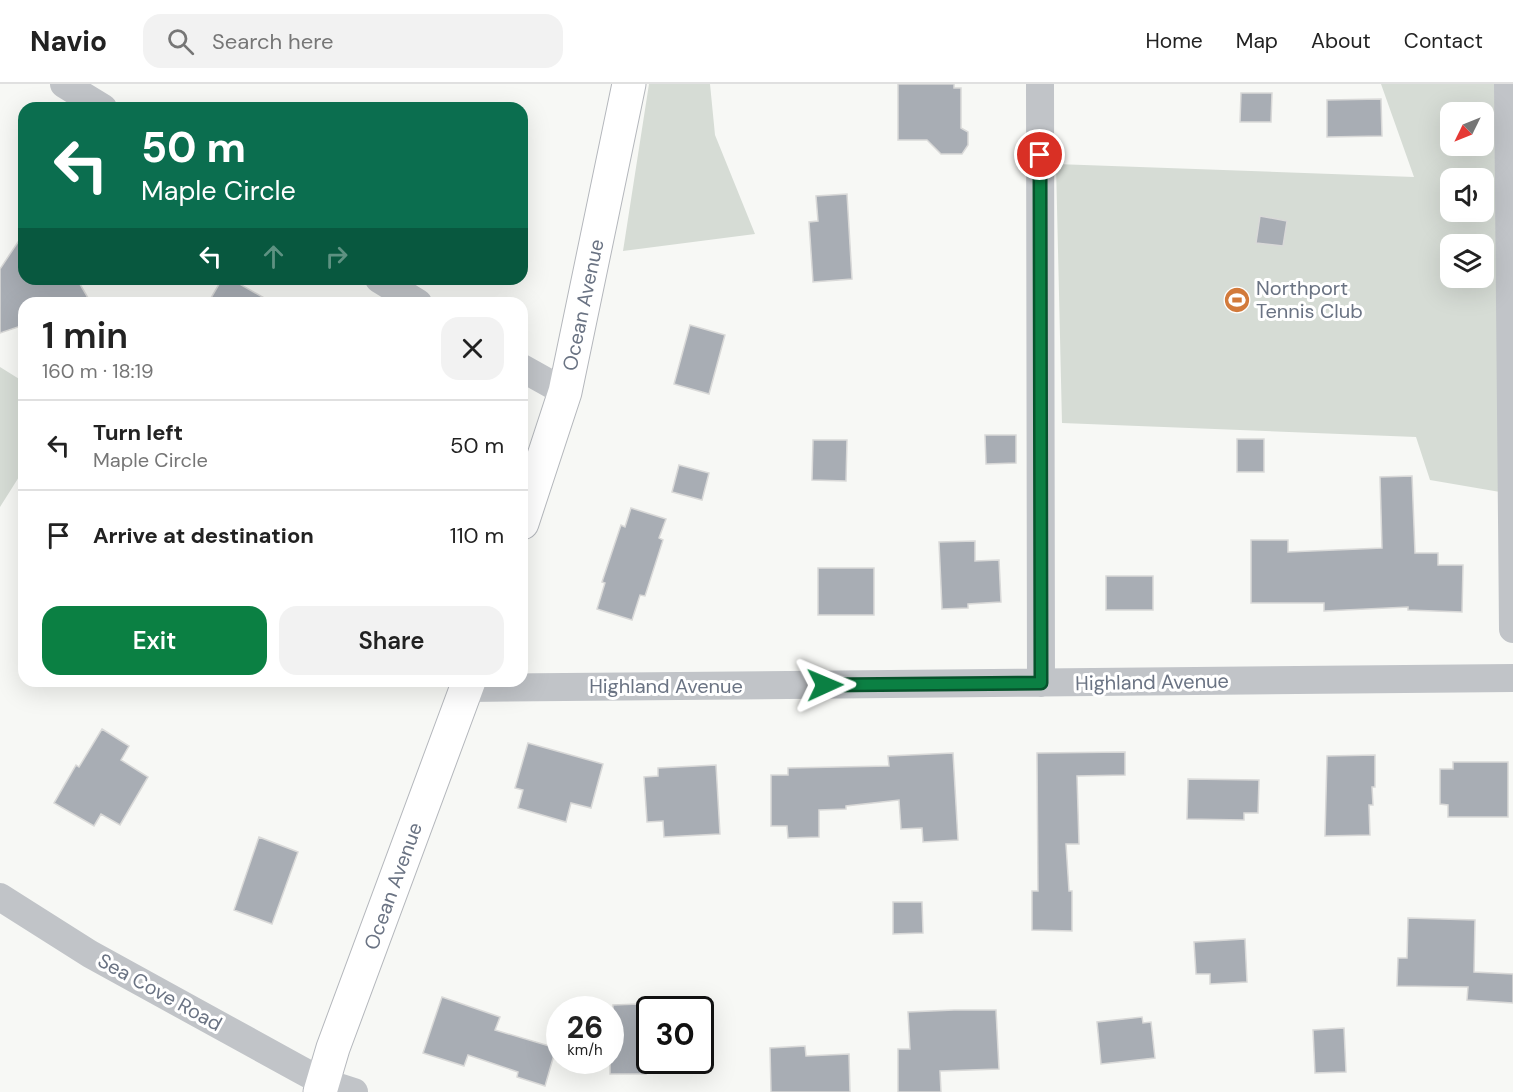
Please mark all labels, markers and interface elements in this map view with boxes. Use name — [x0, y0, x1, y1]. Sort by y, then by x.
search box — [143, 14, 563, 68]
text: Navio — [30, 23, 107, 60]
icon: search — [164, 25, 197, 58]
text: Search here — [212, 27, 333, 56]
text: Home — [1145, 27, 1203, 55]
text: Map — [1236, 27, 1278, 55]
text: About — [1311, 27, 1371, 55]
text: Contact — [1404, 27, 1483, 55]
north arrow — [1440, 102, 1494, 156]
map controls — [1440, 102, 1494, 288]
text: 50 m — [141, 120, 246, 175]
icon: left — [42, 126, 120, 204]
pin — [1014, 129, 1065, 180]
icon: arrive — [1023, 138, 1056, 171]
button: sound — [1440, 168, 1494, 222]
text: Maple Circle — [141, 173, 296, 208]
button: layers — [1440, 234, 1494, 288]
street label: Ocean Avenue — [556, 237, 610, 373]
icon: left — [194, 240, 227, 273]
icon: ahead — [257, 240, 290, 273]
icon: right — [320, 240, 353, 273]
place label: Northport Tennis Club — [1256, 275, 1363, 324]
sports icon: Northport Tennis Club — [1222, 285, 1252, 315]
text: 1 min — [42, 312, 128, 359]
button: close — [441, 317, 504, 380]
text: 160 m · 18:19 — [42, 358, 153, 384]
text: Turn left — [93, 418, 183, 447]
icon: left — [42, 429, 75, 462]
text: 50 m — [450, 431, 504, 460]
text: Maple Circle — [93, 447, 208, 473]
icon: arrive — [42, 519, 75, 552]
text: Arrive at destination — [93, 521, 314, 550]
text: 110 m — [450, 521, 504, 550]
button: Exit — [42, 606, 267, 675]
button: Share — [279, 606, 504, 675]
position arrow — [793, 653, 857, 717]
street label: Highland Avenue — [1075, 668, 1229, 696]
street label: Highland Avenue — [589, 673, 743, 699]
street label: Ocean Avenue — [358, 819, 428, 953]
street label: Sea Cove Road — [93, 947, 227, 1037]
speed limit sign: 30 — [636, 996, 714, 1074]
text: 26 — [567, 1008, 603, 1047]
text: km/h — [567, 1040, 603, 1060]

